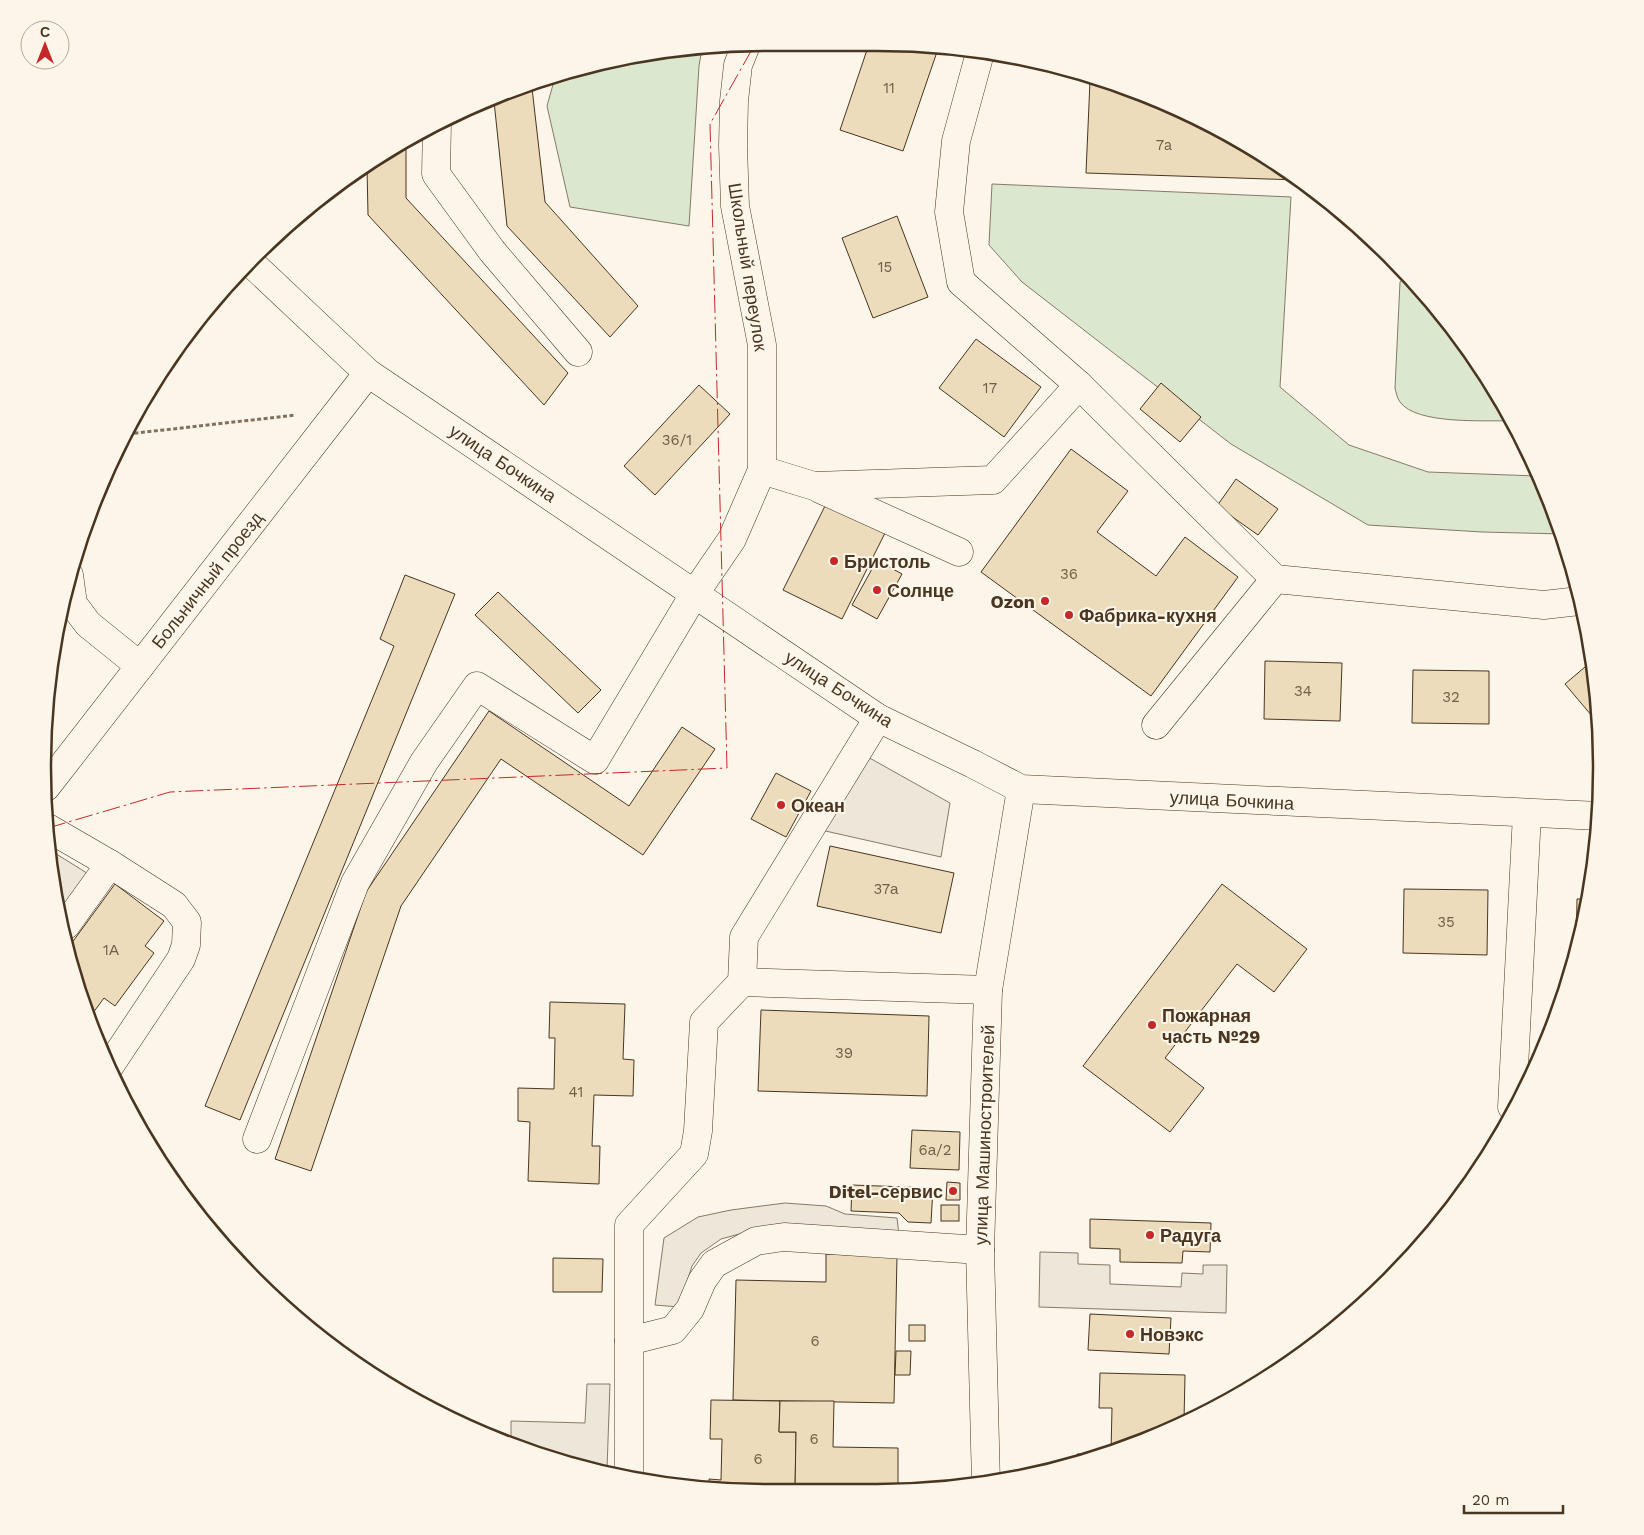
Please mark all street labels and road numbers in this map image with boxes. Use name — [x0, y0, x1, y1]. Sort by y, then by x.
street label: Школьный переулок — [724, 181, 772, 353]
street label: улица Бочкина — [446, 420, 561, 507]
street label: Больничный проезд — [147, 507, 267, 652]
street label: улица Бочкина — [781, 646, 898, 732]
street label: улица Бочкина — [1169, 786, 1296, 814]
street label: улица Машиностроителей — [970, 1024, 998, 1246]

